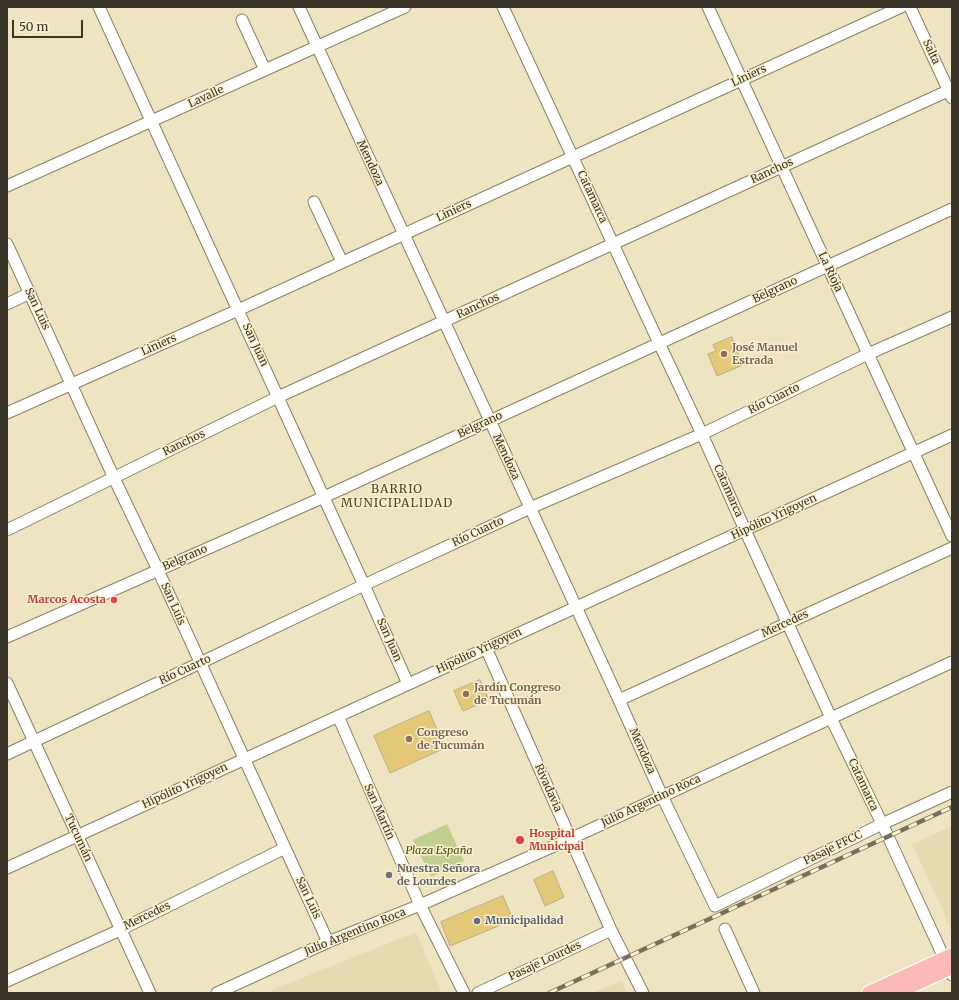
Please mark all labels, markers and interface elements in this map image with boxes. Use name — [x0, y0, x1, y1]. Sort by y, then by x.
scale bar — [14, 12, 85, 38]
text: 50 m — [19, 19, 48, 34]
street label: Salta — [919, 37, 943, 67]
street label: Liniers — [729, 62, 769, 90]
street label: Lavalle — [186, 83, 226, 111]
street label: Mendoza — [354, 138, 386, 188]
street label: Ranchos — [749, 155, 795, 187]
street label: Catamarca — [574, 169, 610, 225]
street label: Liniers — [434, 197, 474, 225]
street label: La Rioja — [815, 250, 845, 294]
street label: Belgrano — [751, 274, 799, 306]
street label: San Luis — [22, 286, 52, 332]
street label: Ranchos — [455, 290, 501, 322]
street label: San Juan — [239, 321, 271, 369]
street label: Liniers — [139, 331, 179, 359]
place label: José Manuel Estrada — [732, 341, 798, 367]
marker: José Manuel Estrada — [719, 349, 729, 359]
street label: Río Cuarto — [746, 381, 802, 417]
street label: Belgrano — [456, 409, 504, 441]
street label: Ranchos — [161, 427, 207, 459]
street label: Mendoza — [490, 432, 522, 482]
street label: Catamarca — [711, 463, 745, 519]
district label: BARRIO MUNICIPALIDAD — [341, 483, 453, 511]
street label: Hipólito Yrigoyen — [729, 491, 819, 543]
street label: Río Cuarto — [450, 514, 506, 550]
street label: Belgrano — [160, 542, 210, 574]
street label: San Luis — [158, 581, 188, 627]
place label: Marcos Acosta — [27, 593, 106, 607]
marker: Marcos Acosta — [109, 595, 119, 605]
street label: Mercedes — [759, 607, 811, 641]
street label: San Juan — [374, 616, 404, 664]
street label: Hipólito Yrigoyen — [434, 625, 524, 677]
street label: Río Cuarto — [157, 652, 213, 688]
place label: Jardín Congreso de Tucumán — [474, 681, 561, 707]
marker: Jardín Congreso de Tucumán — [461, 689, 471, 699]
place label: Congreso de Tucumán — [417, 726, 485, 752]
street label: Mendoza — [626, 726, 658, 776]
marker: Congreso de Tucumán — [404, 734, 414, 744]
street label: Catamarca — [845, 757, 881, 813]
street label: Hipólito Yrigoyen — [140, 760, 230, 812]
street label: Rivadavia — [532, 762, 564, 814]
street label: Julio Argentino Roca — [599, 772, 703, 830]
street label: San Martín — [361, 782, 397, 842]
street label: Tucumán — [61, 812, 95, 864]
place label: Hospital Municipal — [529, 827, 584, 853]
street label: Pasaje FFCC — [802, 828, 864, 868]
marker: Hospital Municipal — [514, 834, 526, 846]
park label: Plaza España — [405, 844, 473, 858]
place label: Nuestra Señora de Lourdes — [397, 862, 480, 888]
marker: Nuestra Señora de Lourdes — [384, 870, 394, 880]
street label: San Luis — [293, 875, 323, 921]
street label: Mercedes — [121, 899, 173, 933]
street label: Julio Argentino Roca — [302, 906, 408, 958]
place label: Municipalidad — [485, 914, 564, 928]
marker: Municipalidad — [472, 916, 482, 926]
street label: Pasaje Lourdes — [507, 938, 583, 984]

